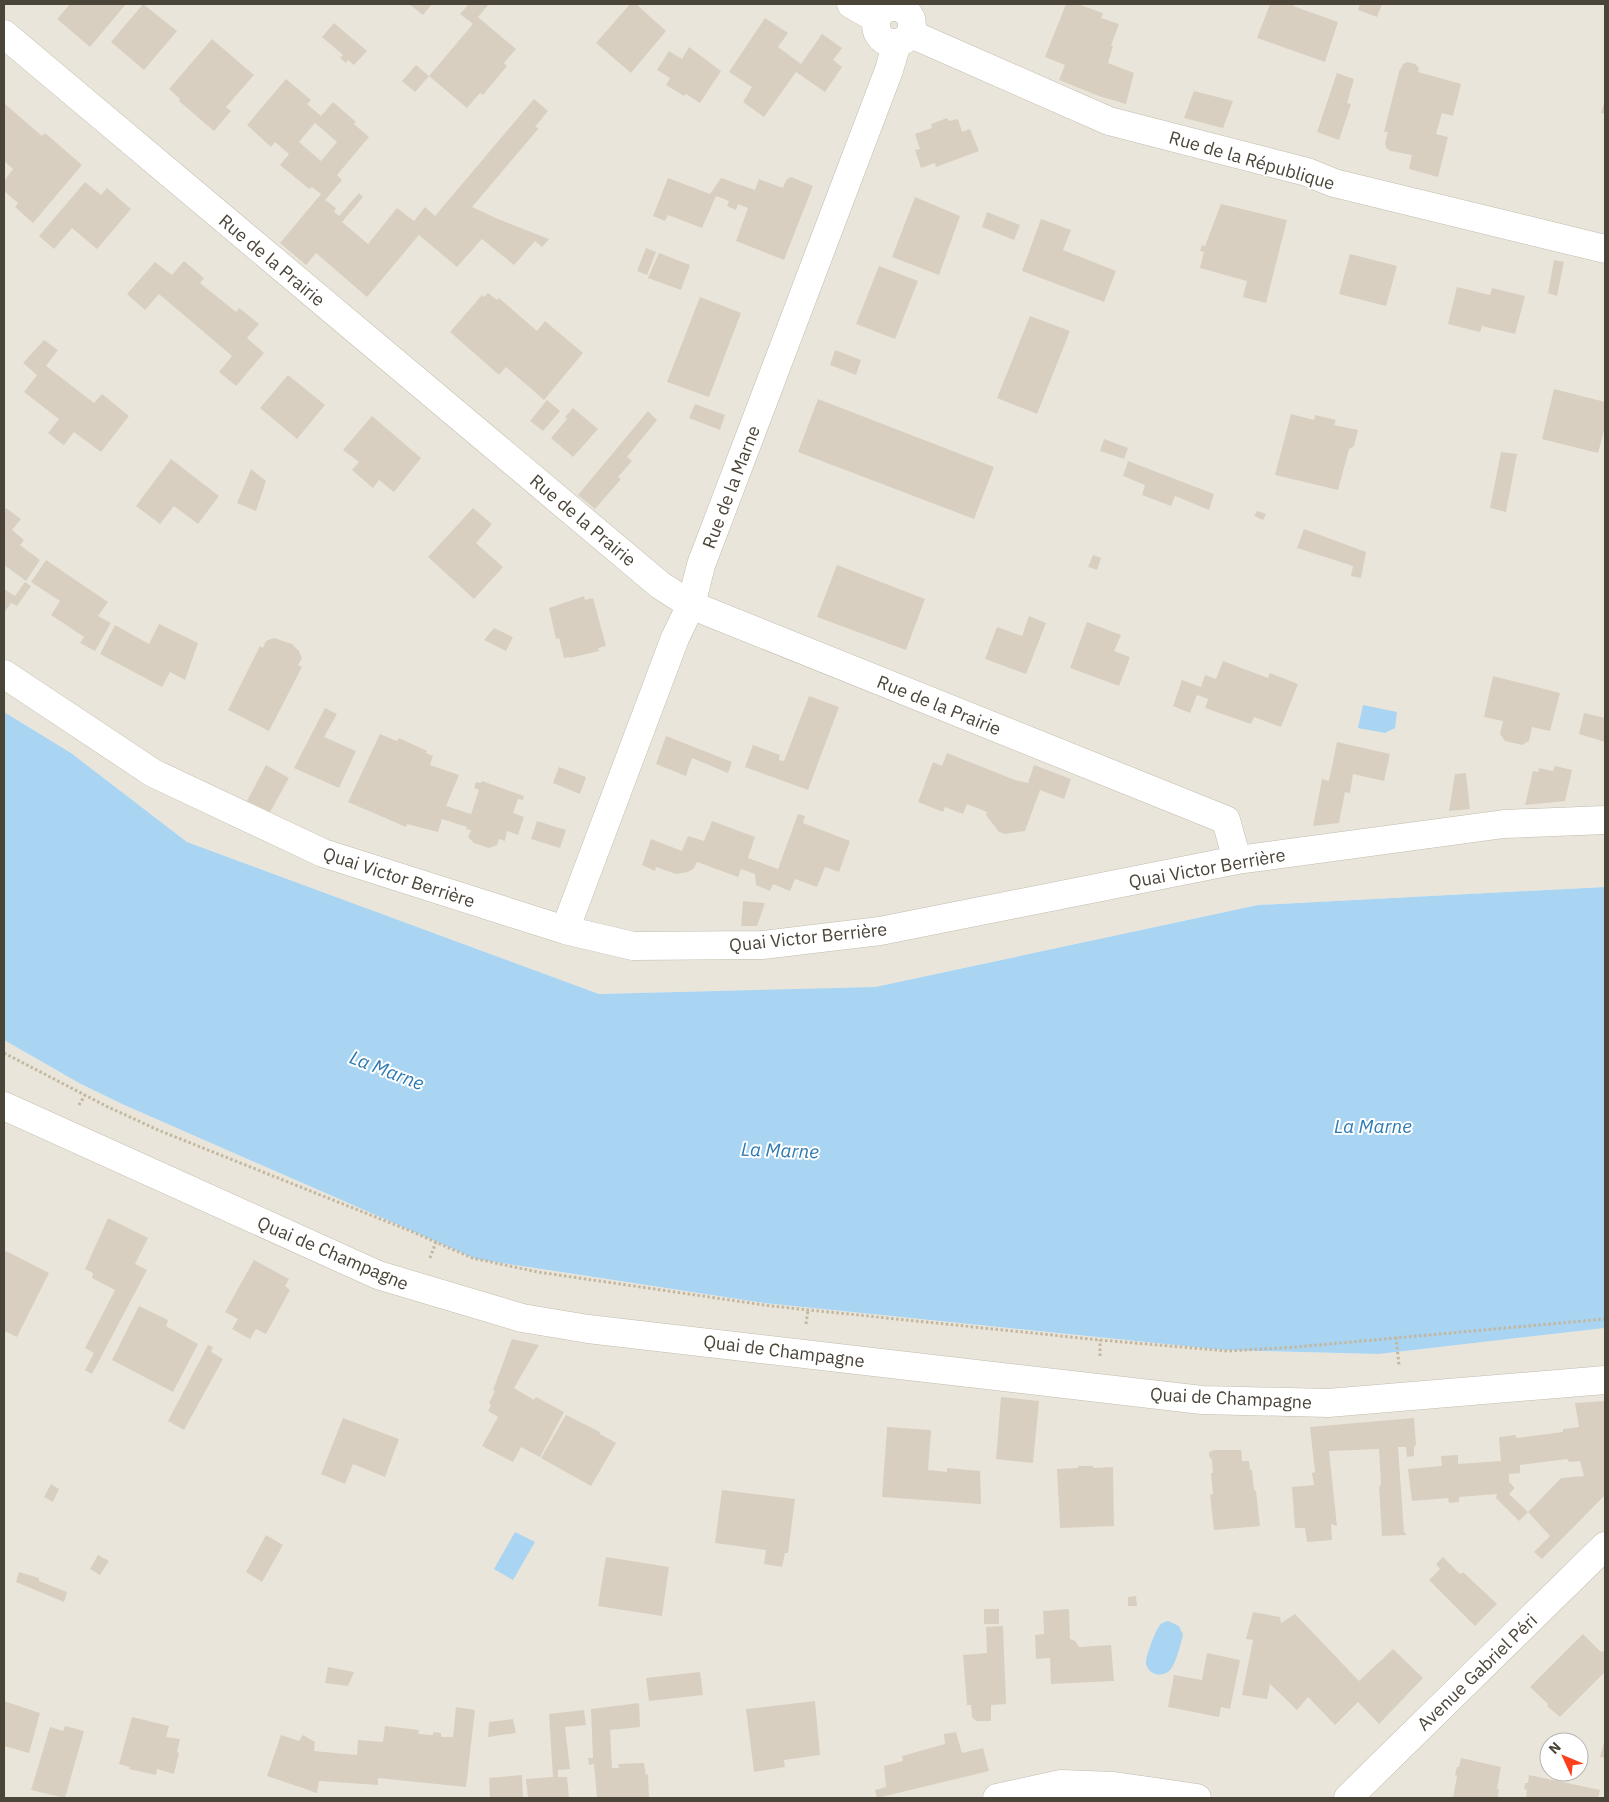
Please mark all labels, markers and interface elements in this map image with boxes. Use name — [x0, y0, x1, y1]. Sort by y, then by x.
street label: Rue de la République — [1166, 125, 1338, 195]
street label: Rue de la Prairie — [214, 209, 330, 311]
street label: Rue de la Marne — [697, 422, 765, 552]
street label: Rue de la Prairie — [525, 469, 641, 571]
street label: Rue de la Prairie — [874, 670, 1004, 740]
street label: Quai Victor Berrière — [320, 842, 478, 912]
street label: Quai Victor Berrière — [1127, 843, 1287, 893]
street label: Quai Victor Berrière — [728, 917, 888, 957]
water label: La Marne — [346, 1045, 428, 1095]
water label: La Marne — [1334, 1114, 1412, 1138]
water label: La Marne — [741, 1137, 820, 1163]
street label: Quai de Champagne — [254, 1211, 412, 1295]
street label: Quai de Champagne — [702, 1330, 866, 1372]
street label: Quai de Champagne — [1149, 1382, 1313, 1414]
street label: Avenue Gabriel Péri — [1412, 1609, 1542, 1735]
north arrow — [1539, 1732, 1589, 1782]
text: N — [1545, 1738, 1565, 1758]

